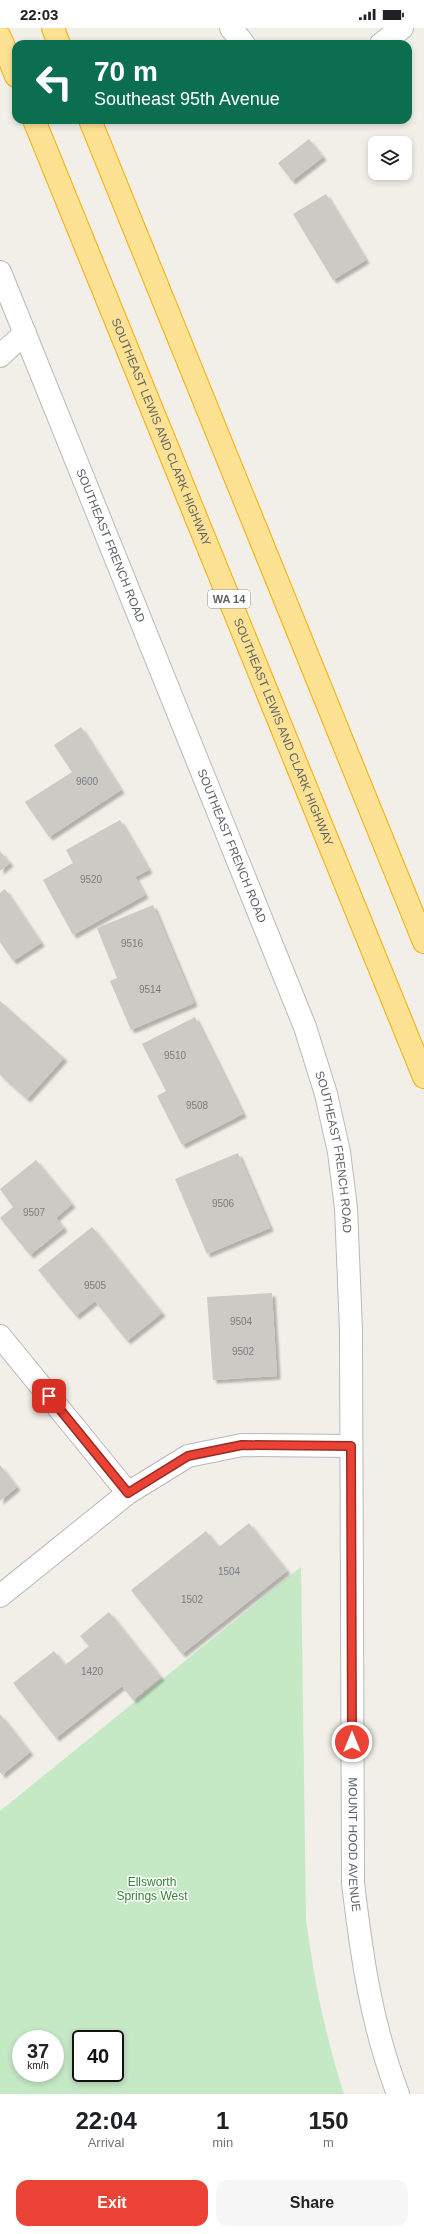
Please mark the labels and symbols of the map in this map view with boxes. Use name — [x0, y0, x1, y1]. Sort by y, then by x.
street label: SOUTHEAST LEWIS AND CLARK HIGHWAY — [109, 316, 214, 548]
street label: SOUTHEAST FRENCH ROAD — [73, 467, 148, 625]
road number: WA 14 — [208, 590, 250, 608]
street label: SOUTHEAST LEWIS AND CLARK HIGHWAY — [231, 616, 336, 848]
street label: SOUTHEAST FRENCH ROAD — [195, 767, 269, 925]
house number: 9600 — [76, 776, 99, 787]
house number: 9520 — [80, 874, 103, 885]
house number: 9516 — [121, 938, 144, 949]
house number: 9514 — [139, 984, 162, 995]
house number: 9510 — [164, 1050, 187, 1061]
street label: SOUTHEAST FRENCH ROAD — [312, 1069, 354, 1234]
house number: 9508 — [186, 1100, 209, 1111]
house number: 9506 — [212, 1198, 235, 1209]
house number: 9507 — [23, 1207, 46, 1218]
house number: 9505 — [84, 1280, 107, 1291]
house number: 9504 — [230, 1316, 253, 1327]
house number: 9502 — [232, 1346, 255, 1357]
pin — [32, 1379, 66, 1413]
house number: 1504 — [218, 1566, 241, 1577]
house number: 1502 — [181, 1594, 204, 1605]
house number: 1420 — [81, 1666, 104, 1677]
position arrow — [331, 1721, 373, 1763]
street label: MOUNT HOOD AVENUE — [346, 1777, 363, 1912]
park label: Ellsworth Springs West — [116, 1875, 188, 1903]
speed limit sign: 40 — [72, 2030, 124, 2082]

